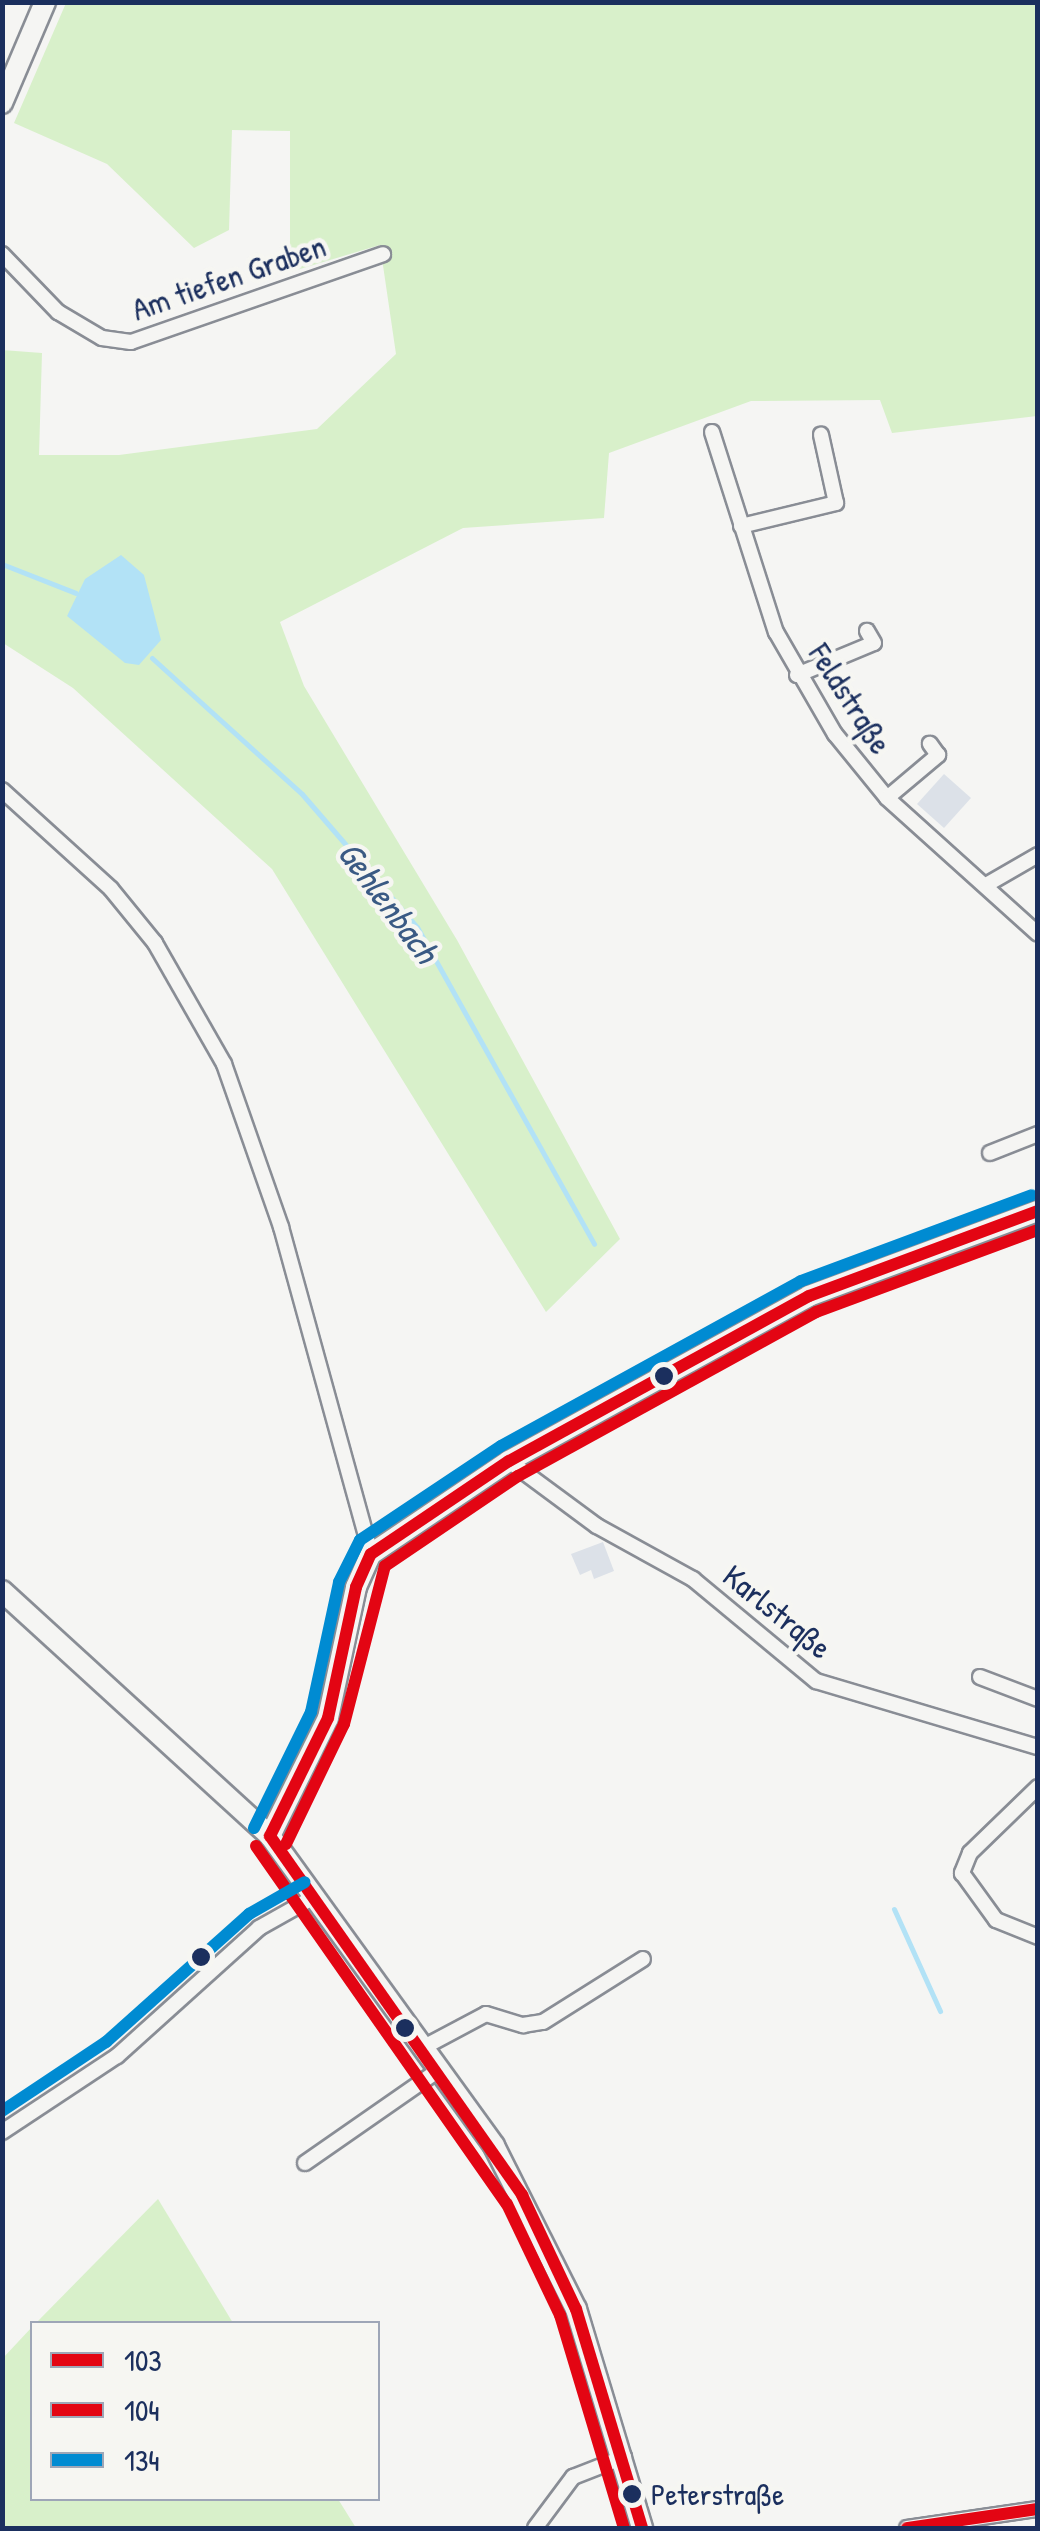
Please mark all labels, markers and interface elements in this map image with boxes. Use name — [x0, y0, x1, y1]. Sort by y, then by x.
street label: Am tiefen Graben — [127, 227, 331, 329]
street label: Feldstraße — [800, 637, 900, 761]
water label: Gehlenbach — [329, 833, 447, 971]
unlabelled marker — [654, 1366, 674, 1386]
street label: Karlstraße — [715, 1557, 839, 1667]
unlabelled marker — [191, 1947, 211, 1967]
unlabelled marker — [395, 2018, 415, 2038]
legend — [30, 2321, 380, 2501]
text: 103 — [124, 2340, 162, 2380]
text: 104 — [124, 2390, 160, 2430]
text: 134 — [124, 2440, 160, 2480]
place label: Peterstraße — [651, 2476, 784, 2512]
marker: Peterstraße — [622, 2484, 642, 2504]

